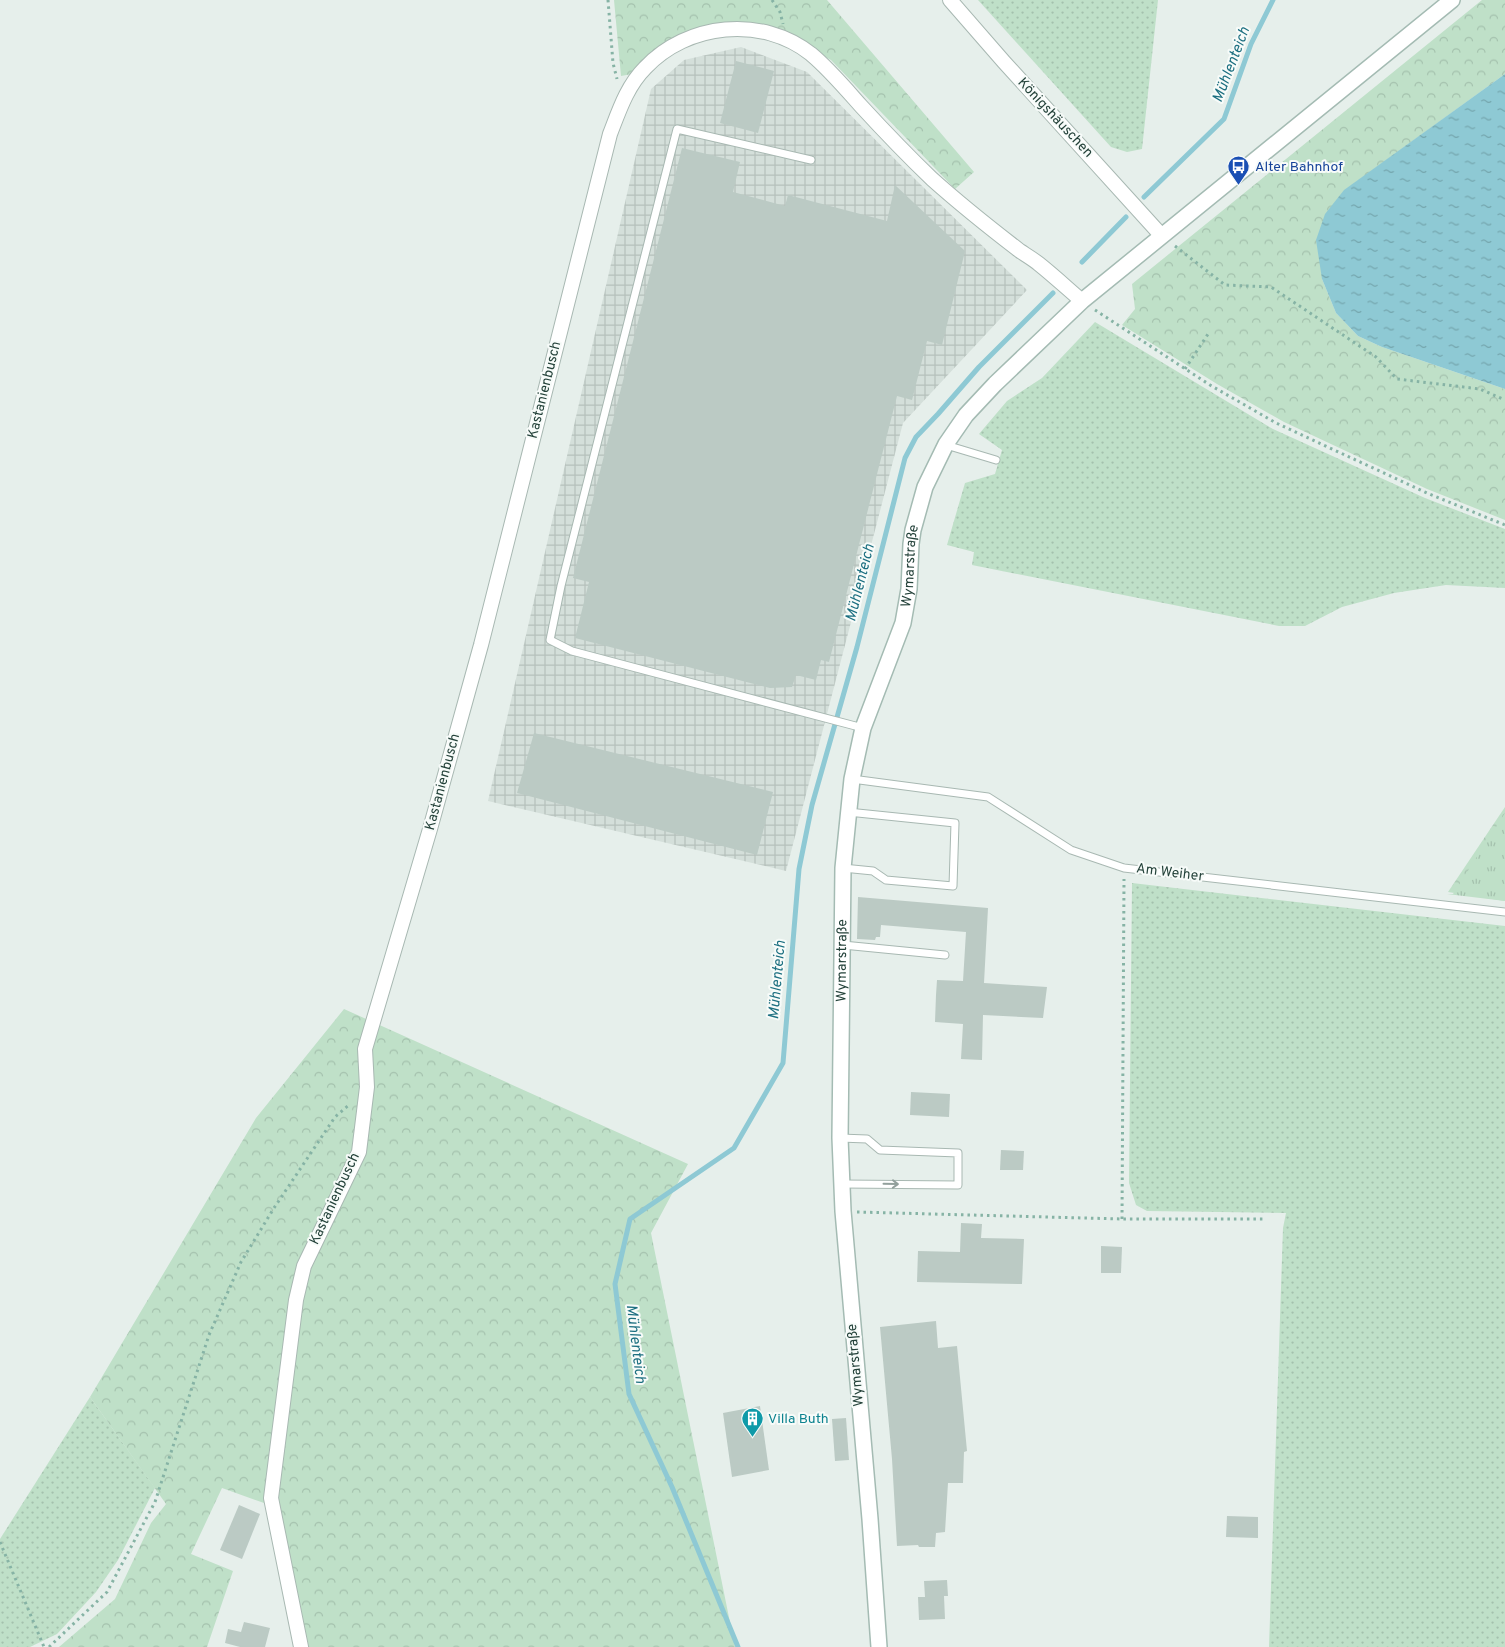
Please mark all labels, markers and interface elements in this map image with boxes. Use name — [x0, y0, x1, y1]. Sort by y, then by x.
water label: Mühlenteich — [1209, 25, 1255, 105]
street label: Königshäuschen — [1014, 75, 1096, 161]
bus stop icon: Alter Bahnhof — [1227, 155, 1251, 186]
place label: Alter Bahnhof — [1255, 159, 1343, 176]
street label: Kastanienbusch — [525, 340, 565, 440]
street label: Wymarstraße — [897, 523, 923, 609]
water label: Mühlenteich — [842, 542, 880, 624]
street label: Kastanienbusch — [422, 732, 464, 832]
street label: Am Weiher — [1135, 860, 1205, 886]
street label: Wymarstraße — [833, 919, 851, 1002]
water label: Mühlenteich — [765, 940, 791, 1020]
street label: Kastanienbusch — [306, 1150, 364, 1248]
one-way arrow — [883, 1180, 899, 1189]
water label: Mühlenteich — [621, 1303, 649, 1385]
street label: Wymarstraße — [844, 1323, 868, 1407]
building icon: Villa Buth — [740, 1407, 764, 1438]
place label: Villa Buth — [768, 1411, 829, 1428]

